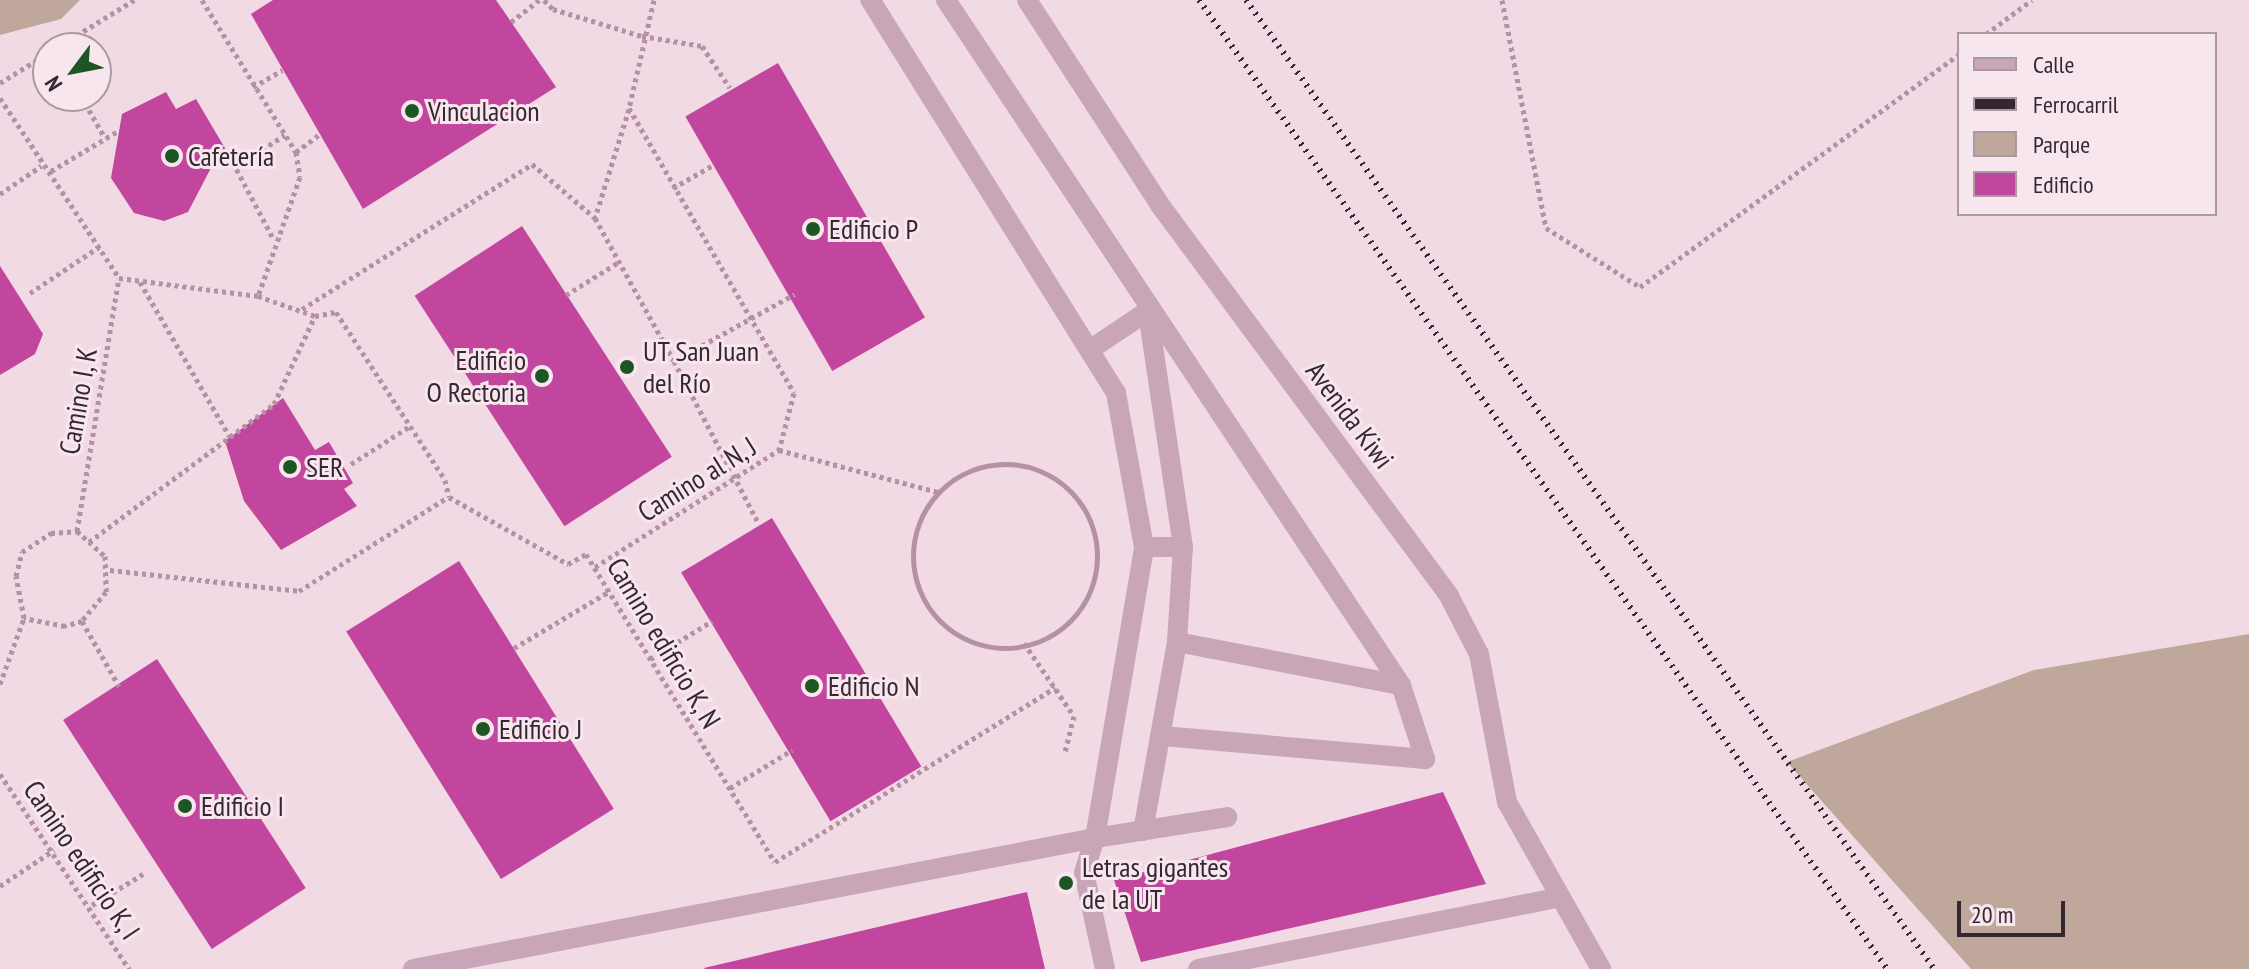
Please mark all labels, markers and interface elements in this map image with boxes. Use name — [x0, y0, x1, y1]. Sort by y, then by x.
north arrow — [32, 32, 112, 112]
legend — [1957, 32, 2217, 216]
text: Calle — [2033, 49, 2074, 80]
text: N — [38, 71, 68, 96]
text: Ferrocarril — [2033, 89, 2118, 120]
place label: Vinculacion — [428, 94, 540, 128]
marker: Vinculacion — [403, 102, 421, 120]
text: Parque — [2033, 129, 2090, 160]
place label: Cafetería — [188, 139, 274, 173]
marker: Cafetería — [163, 147, 181, 165]
text: Edificio — [2033, 169, 2094, 200]
place label: Edificio P — [829, 212, 918, 246]
marker: Edificio P — [804, 220, 822, 238]
place label: UT San Juan del Río — [643, 334, 760, 400]
place label: Edificio O Rectoria — [427, 343, 526, 409]
street label: Camino I, K — [52, 344, 104, 458]
street label: Avenida Kiwi — [1299, 355, 1401, 475]
marker: UT San Juan del Río — [618, 358, 636, 376]
marker: Edificio O Rectoria — [533, 367, 551, 385]
street label: Camino al N, J — [631, 429, 763, 529]
place label: SER — [306, 450, 343, 484]
marker: SER — [281, 458, 299, 476]
street label: Camino edificio K, N — [600, 551, 728, 735]
place label: Edificio N — [828, 669, 920, 703]
marker: Edificio N — [803, 677, 821, 695]
place label: Edificio J — [499, 712, 582, 746]
marker: Edificio J — [474, 720, 492, 738]
street label: Camino edificio K, I — [16, 774, 148, 946]
place label: Edificio I — [201, 789, 284, 823]
marker: Edificio I — [176, 797, 194, 815]
place label: Letras gigantes de la UT — [1082, 850, 1228, 916]
marker: Letras gigantes de la UT — [1057, 874, 1075, 892]
scale bar — [1961, 885, 2069, 935]
text: 20 m — [1971, 899, 2013, 930]

